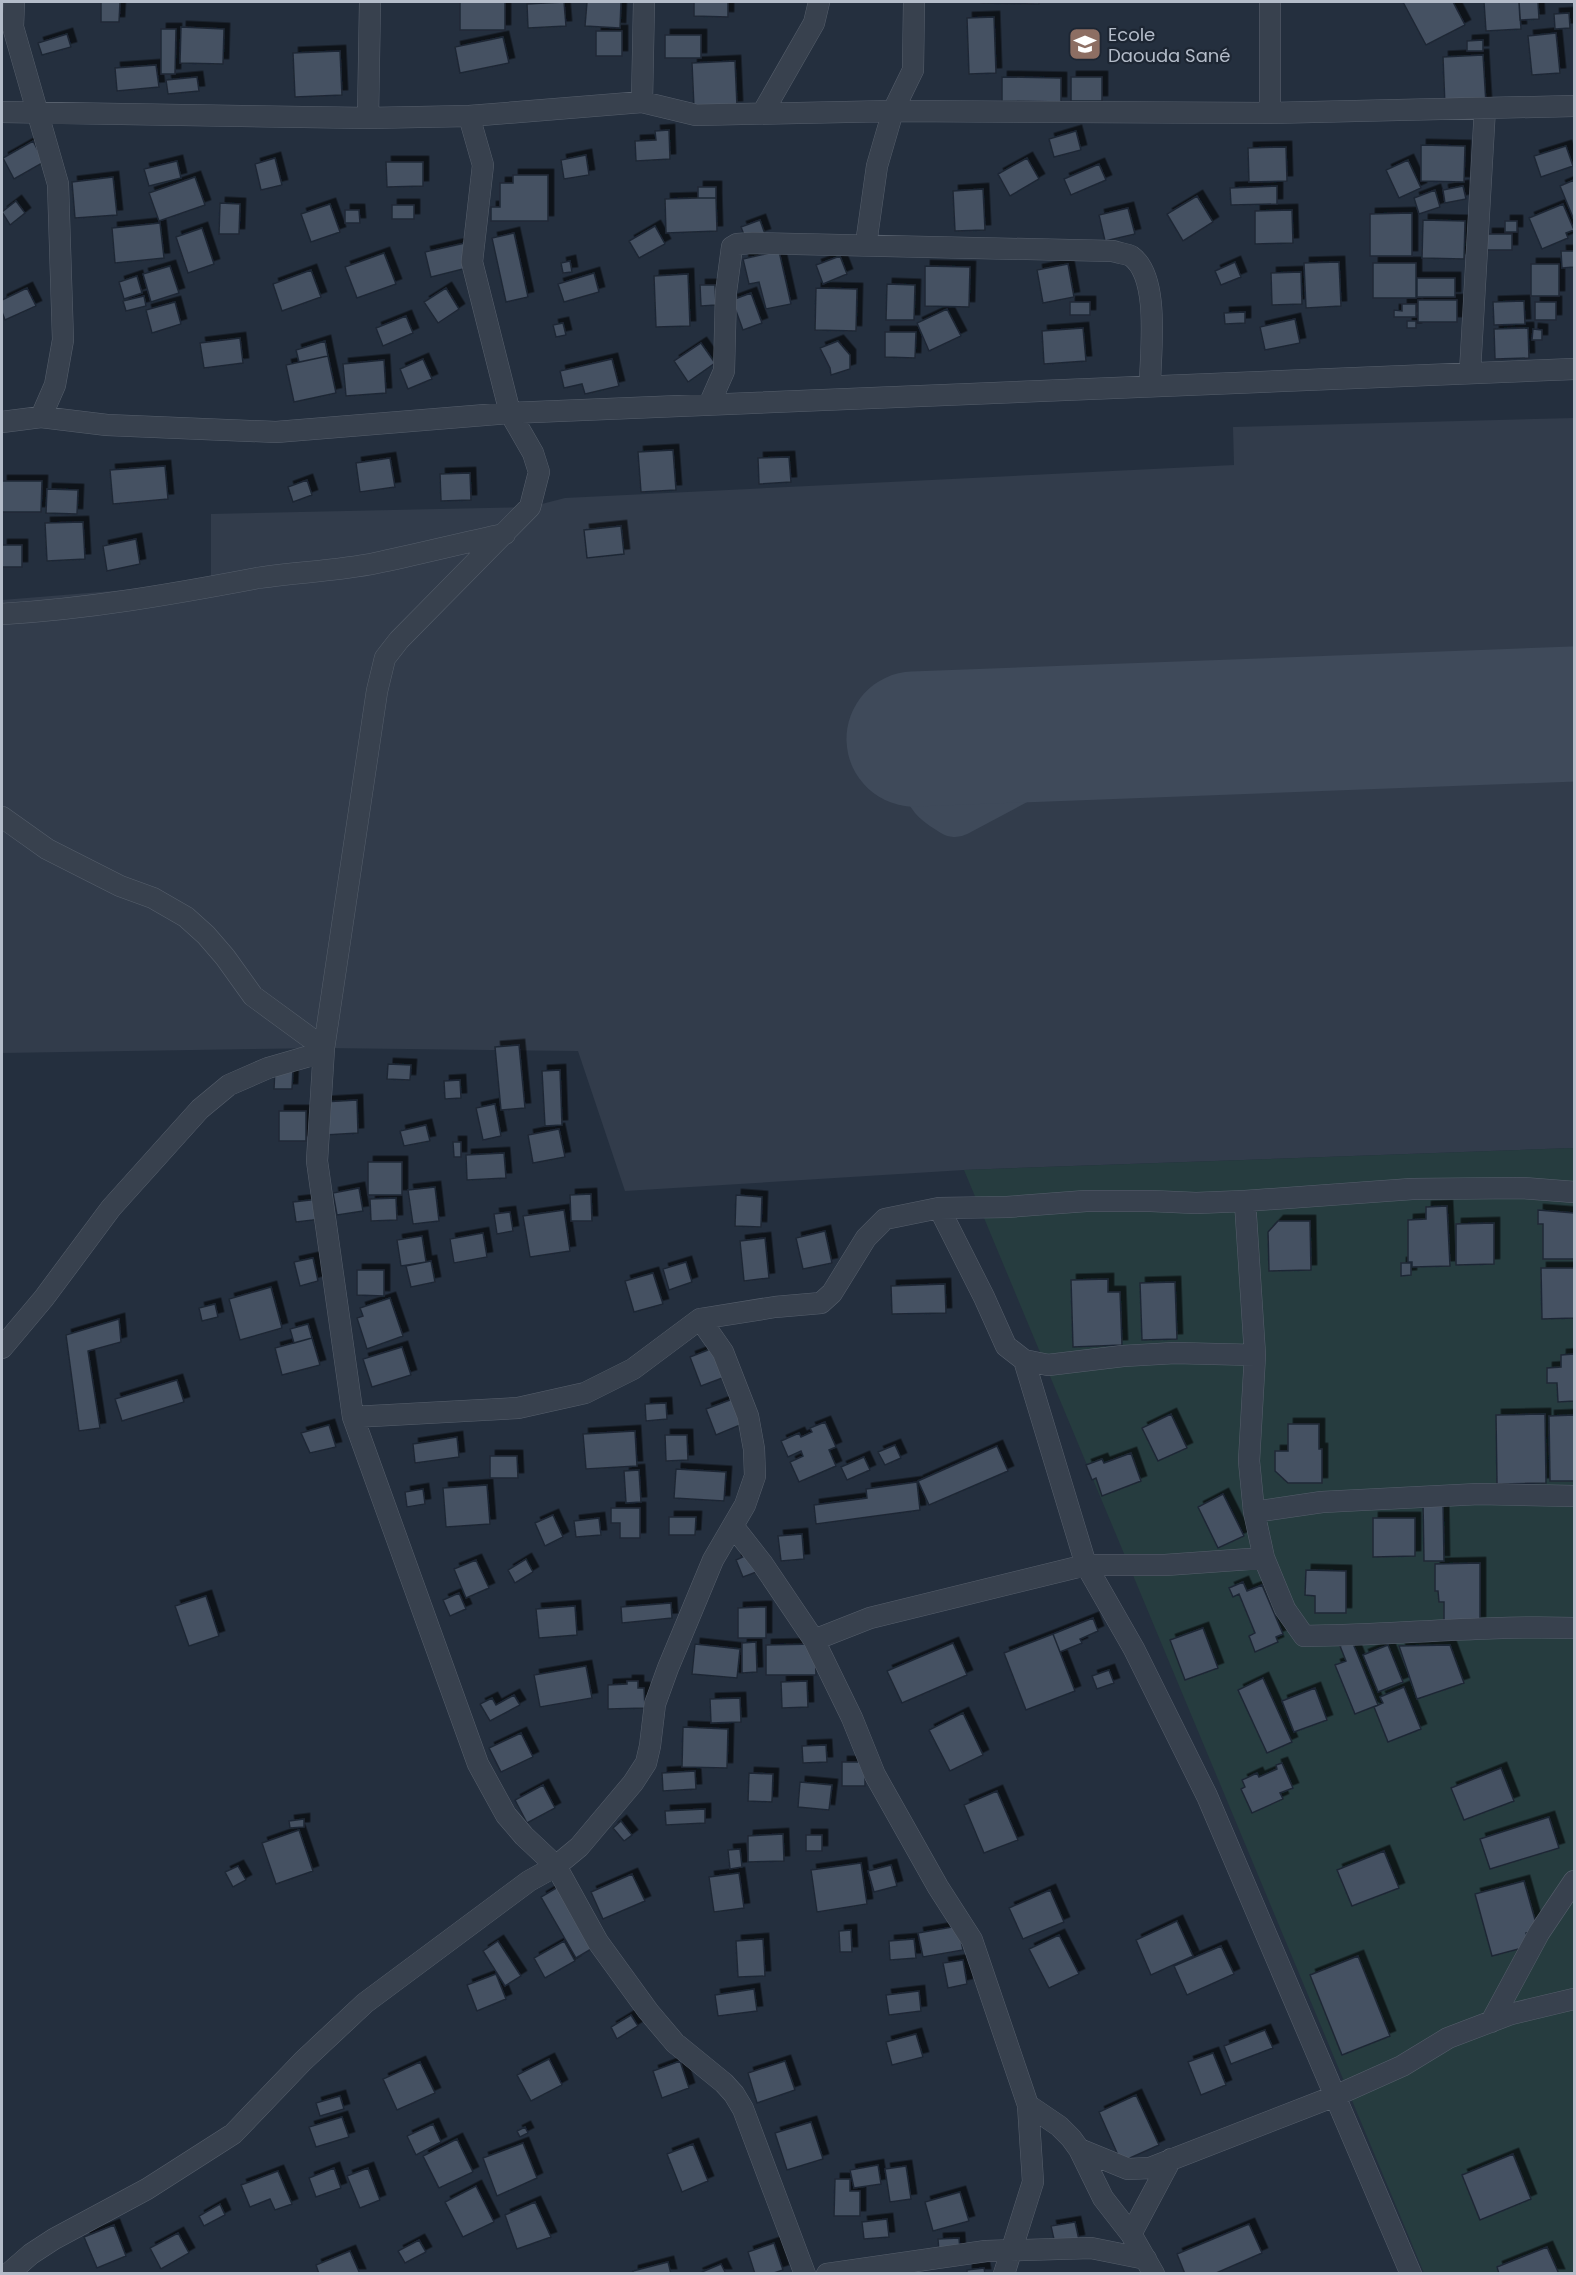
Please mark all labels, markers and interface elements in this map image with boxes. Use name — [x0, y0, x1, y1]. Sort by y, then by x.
place label: Ecole Daouda Sané — [1108, 22, 1231, 68]
school or university icon: Ecole Daouda Sané — [1067, 26, 1103, 62]

